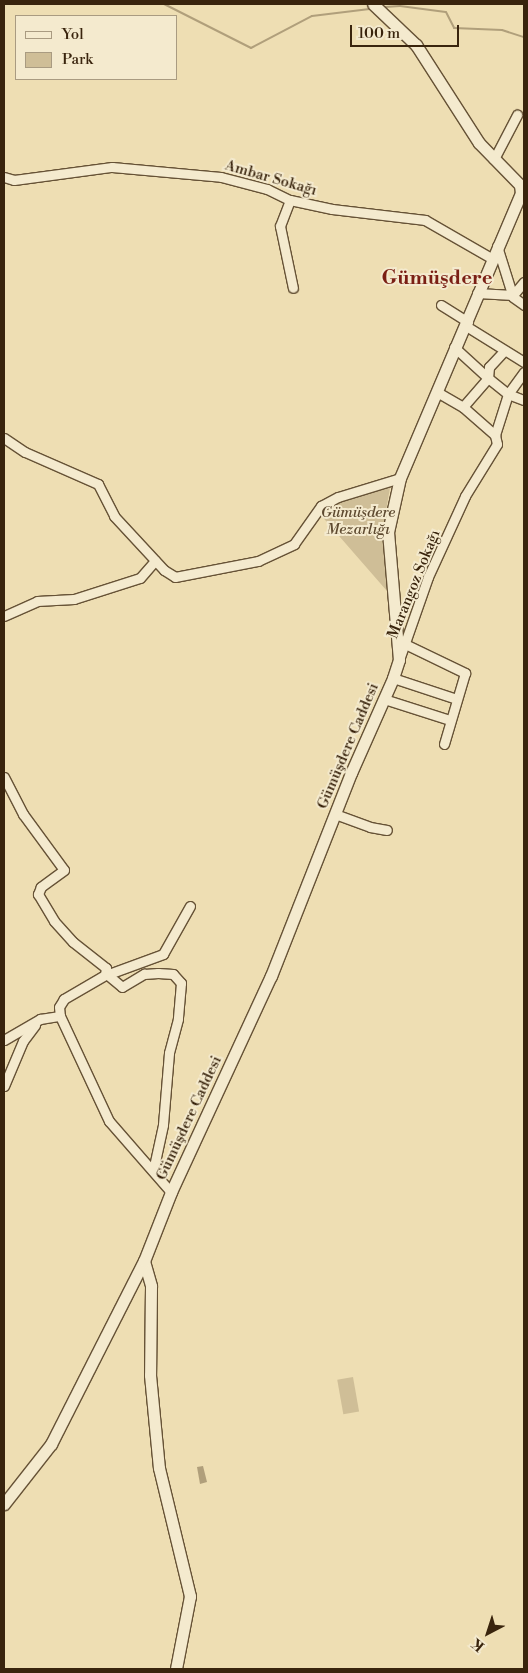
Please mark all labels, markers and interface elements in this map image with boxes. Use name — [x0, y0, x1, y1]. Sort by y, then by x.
legend — [15, 15, 178, 80]
scale bar — [353, 15, 462, 47]
text: 100 m — [358, 24, 400, 43]
text: Yol — [62, 25, 84, 44]
text: Park — [62, 50, 93, 69]
street label: Ambar Sokağı — [223, 156, 319, 200]
district label: Gümüşdere — [381, 266, 493, 290]
park label: Gümüşdere Mezarlığı — [321, 503, 395, 538]
street label: Marangoz Sokağı — [384, 527, 444, 641]
street label: Gümüşdere Caddesi — [313, 680, 383, 812]
street label: Gümüşdere Caddesi — [152, 1053, 226, 1183]
north arrow — [463, 1608, 513, 1658]
text: K — [468, 1634, 489, 1655]

